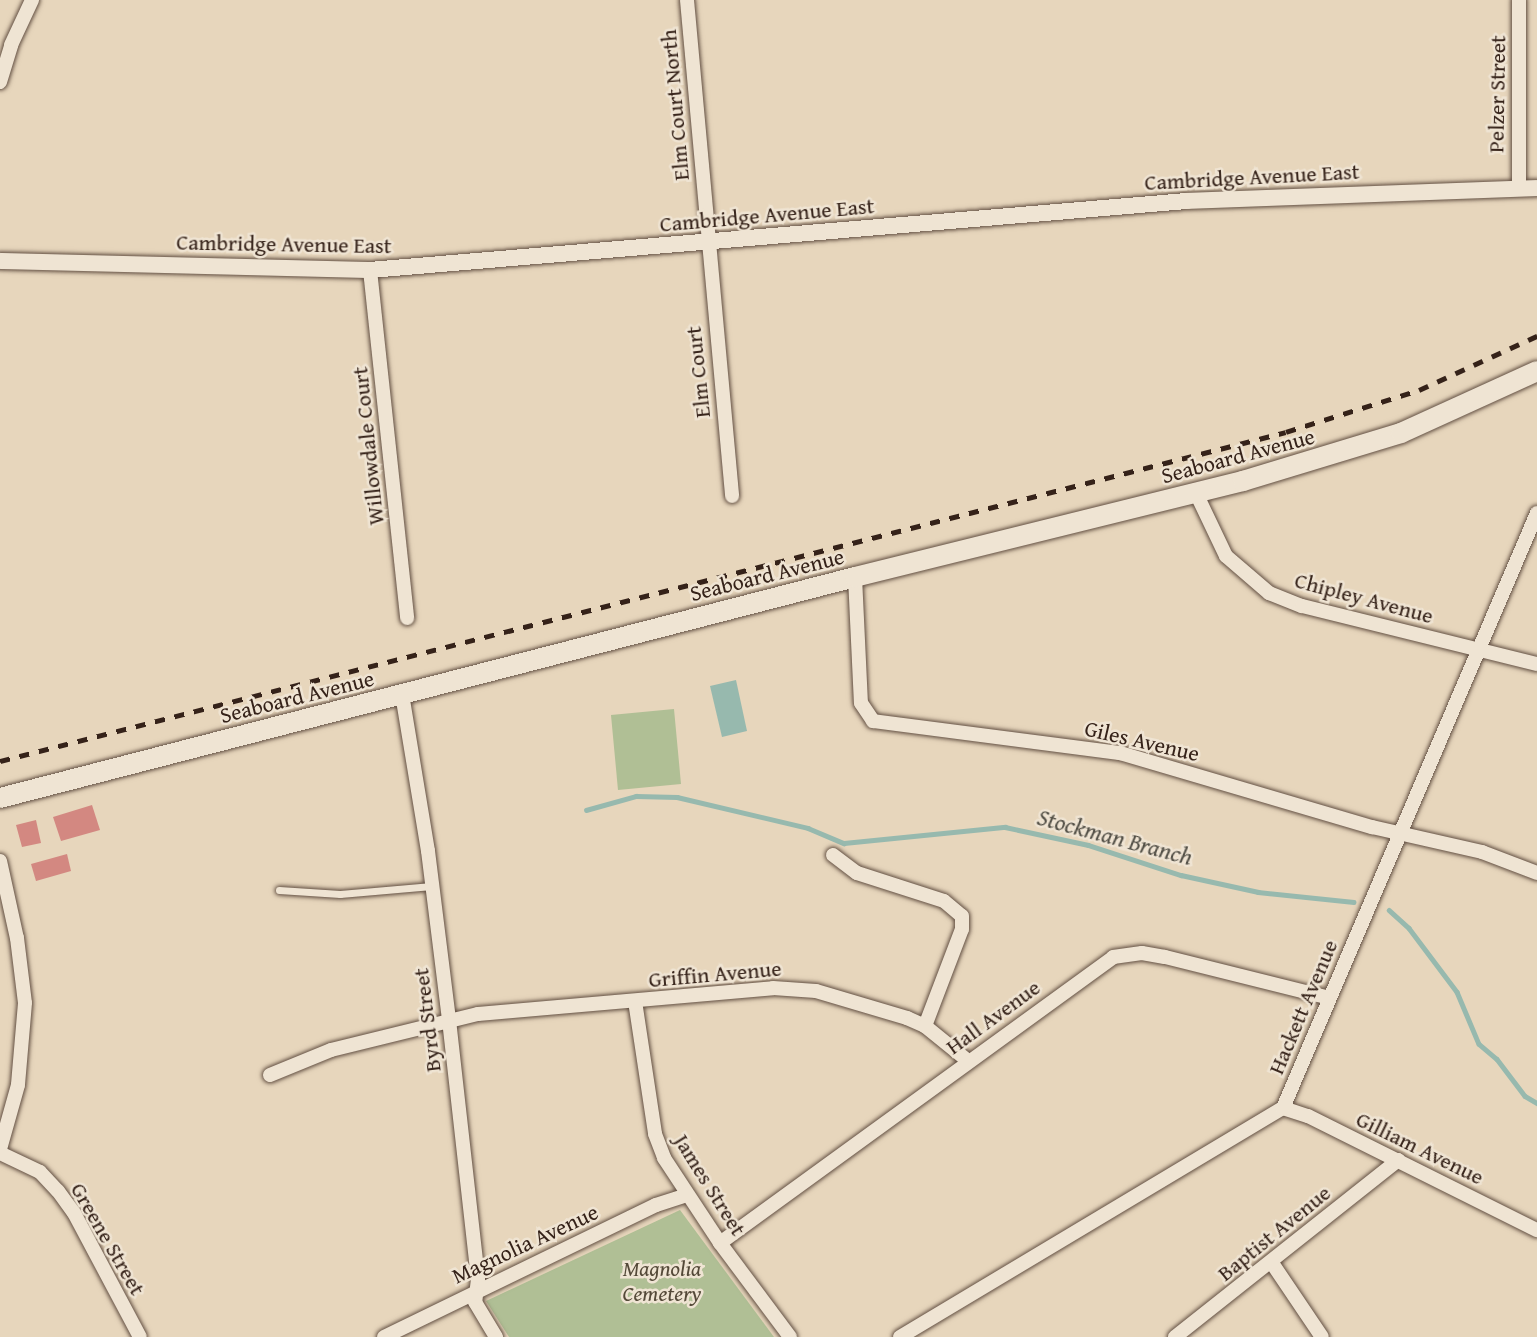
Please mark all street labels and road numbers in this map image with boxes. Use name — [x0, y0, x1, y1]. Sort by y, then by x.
street label: Elm Court North — [655, 28, 695, 182]
street label: Pelzer Street — [1483, 35, 1511, 153]
street label: Cambridge Avenue East — [1144, 158, 1360, 196]
street label: Cambridge Avenue East — [659, 192, 875, 238]
street label: Cambridge Avenue East — [176, 229, 392, 259]
street label: Elm Court — [680, 325, 716, 419]
street label: Willowdale Court — [347, 365, 389, 527]
street label: Seaboard Avenue — [1159, 423, 1317, 489]
street label: Seaboard Avenue — [687, 543, 847, 607]
street label: Chipley Avenue — [1292, 567, 1436, 629]
street label: Seaboard Avenue — [217, 665, 377, 729]
street label: Giles Avenue — [1082, 715, 1202, 767]
street label: Hackett Avenue — [1263, 936, 1343, 1078]
street label: Griffin Avenue — [647, 955, 783, 993]
street label: Byrd Street — [408, 967, 446, 1073]
street label: Hall Avenue — [941, 974, 1045, 1060]
street label: Gilliam Avenue — [1352, 1106, 1488, 1190]
street label: James Street — [668, 1129, 752, 1241]
street label: Greene Street — [65, 1178, 151, 1300]
street label: Baptist Avenue — [1212, 1179, 1336, 1287]
street label: Magnolia Avenue — [448, 1199, 602, 1289]

